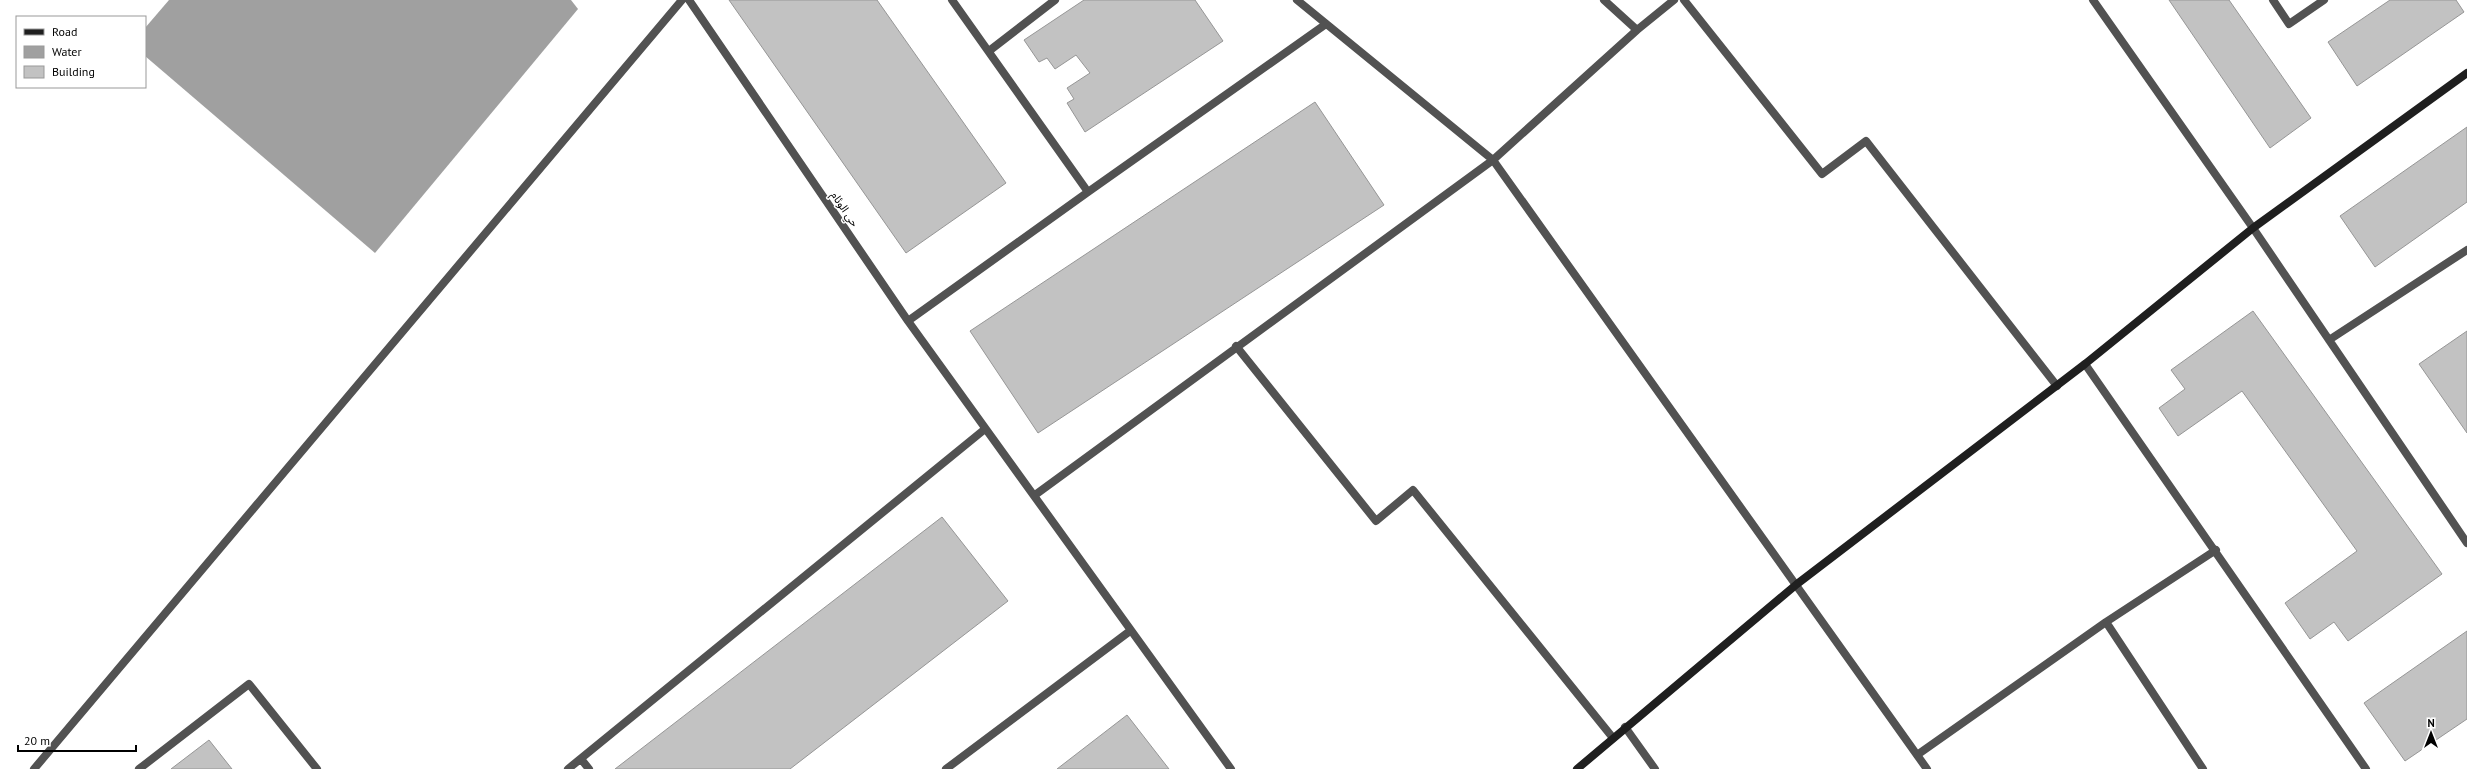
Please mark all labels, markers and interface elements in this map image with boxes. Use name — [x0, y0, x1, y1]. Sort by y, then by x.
legend — [16, 16, 146, 88]
text: Road — [52, 24, 77, 39]
text: Water — [52, 44, 82, 59]
text: Building — [52, 64, 95, 79]
street label: حي الوئام — [826, 189, 862, 231]
north arrow — [2411, 713, 2451, 753]
text: N — [2427, 716, 2435, 730]
scale bar — [18, 727, 136, 753]
text: 20 m — [24, 733, 50, 748]

